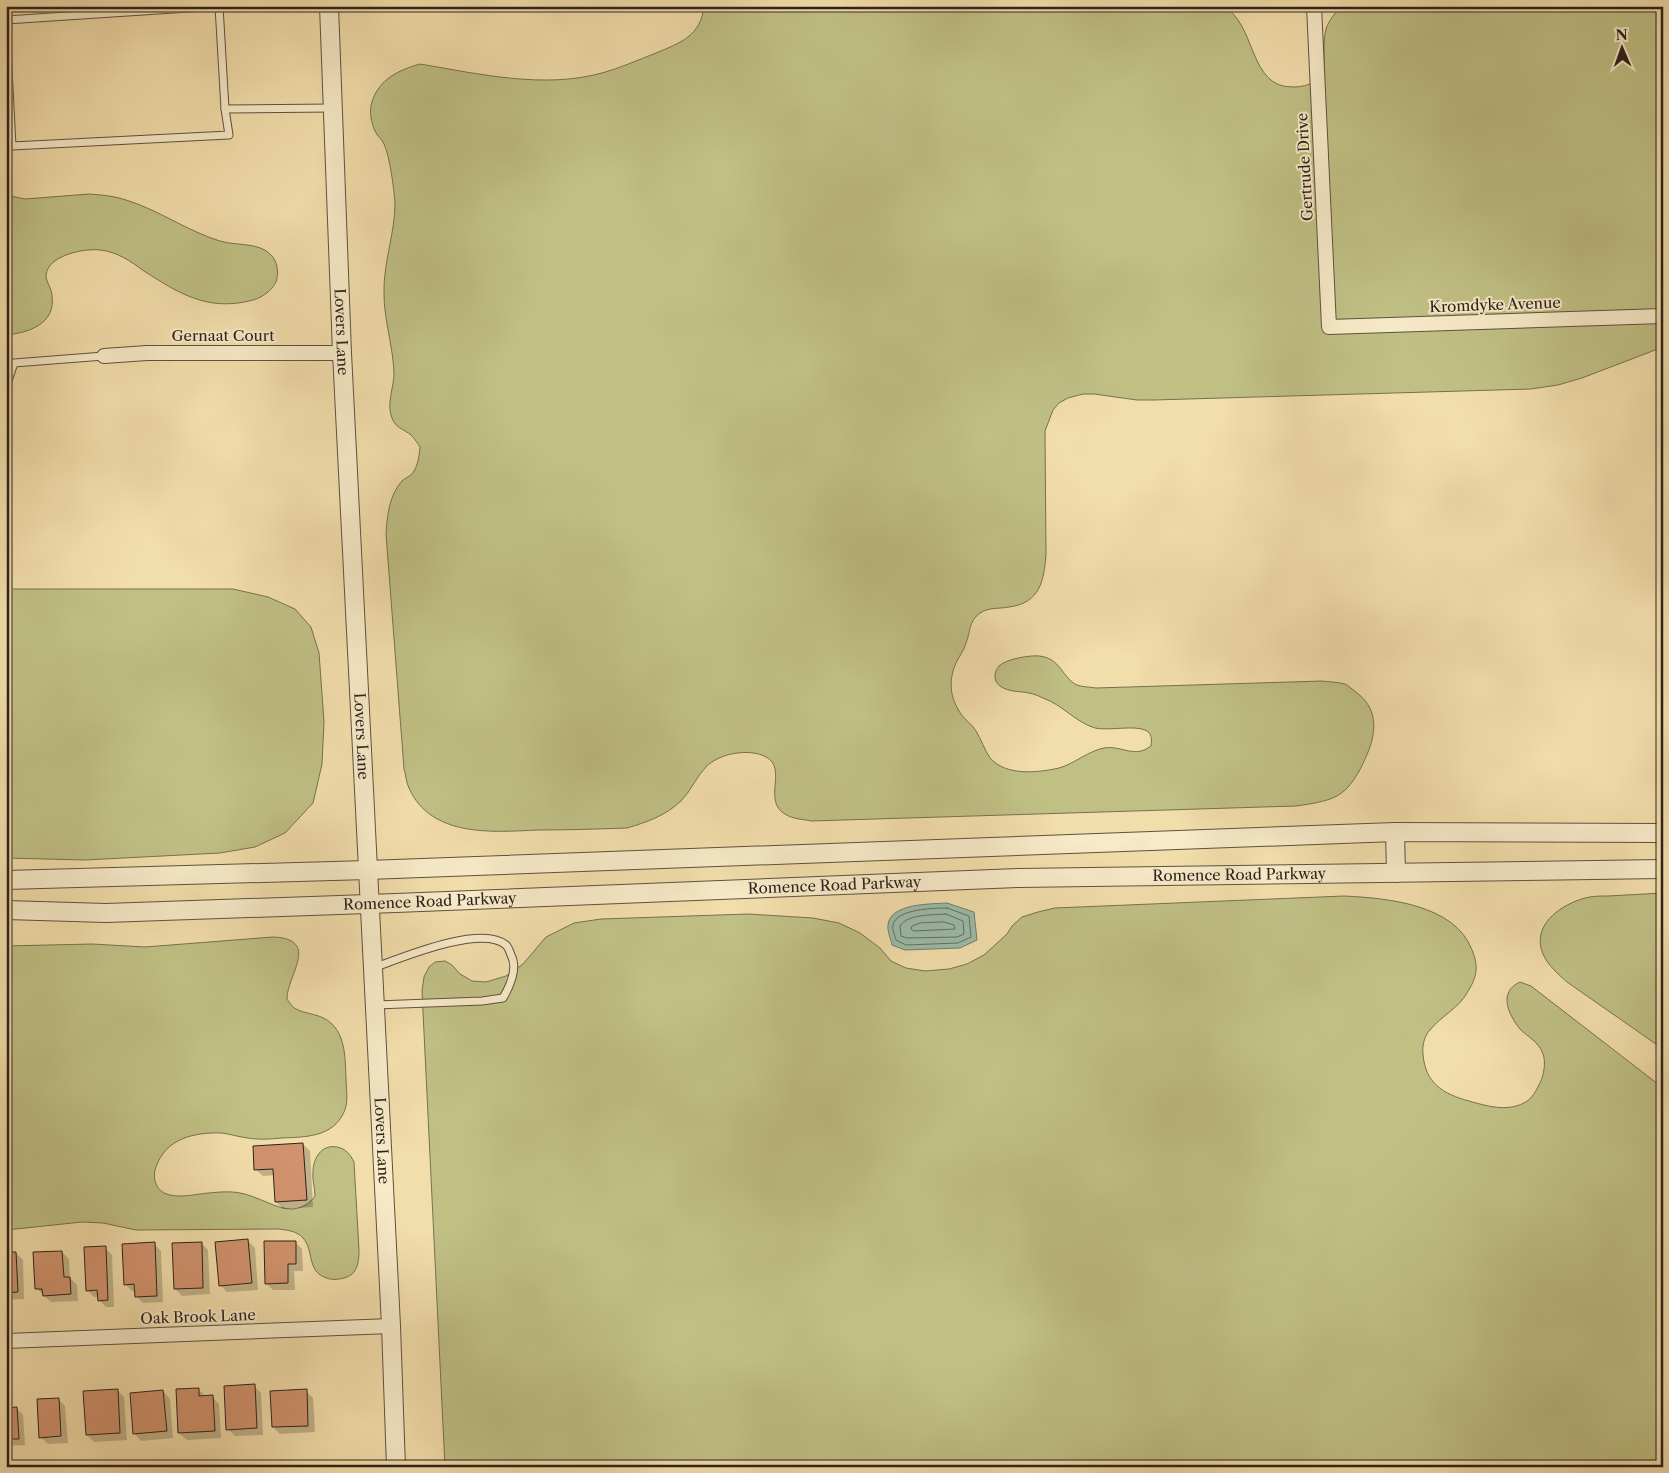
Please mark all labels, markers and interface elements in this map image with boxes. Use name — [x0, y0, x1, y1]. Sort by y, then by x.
north arrow — [1596, 22, 1646, 72]
text: N — [1615, 26, 1628, 44]
street label: Gertrude Drive — [1292, 113, 1317, 222]
street label: Lovers Lane — [331, 288, 353, 376]
street label: Kromdyke Avenue — [1429, 293, 1561, 316]
street label: Gernaat Court — [172, 326, 275, 345]
street label: Lovers Lane — [350, 692, 373, 780]
street label: Romence Road Parkway — [1152, 864, 1327, 885]
street label: Romence Road Parkway — [747, 872, 922, 898]
street label: Romence Road Parkway — [343, 888, 517, 914]
street label: Lovers Lane — [370, 1097, 394, 1185]
street label: Oak Brook Lane — [140, 1305, 256, 1328]

